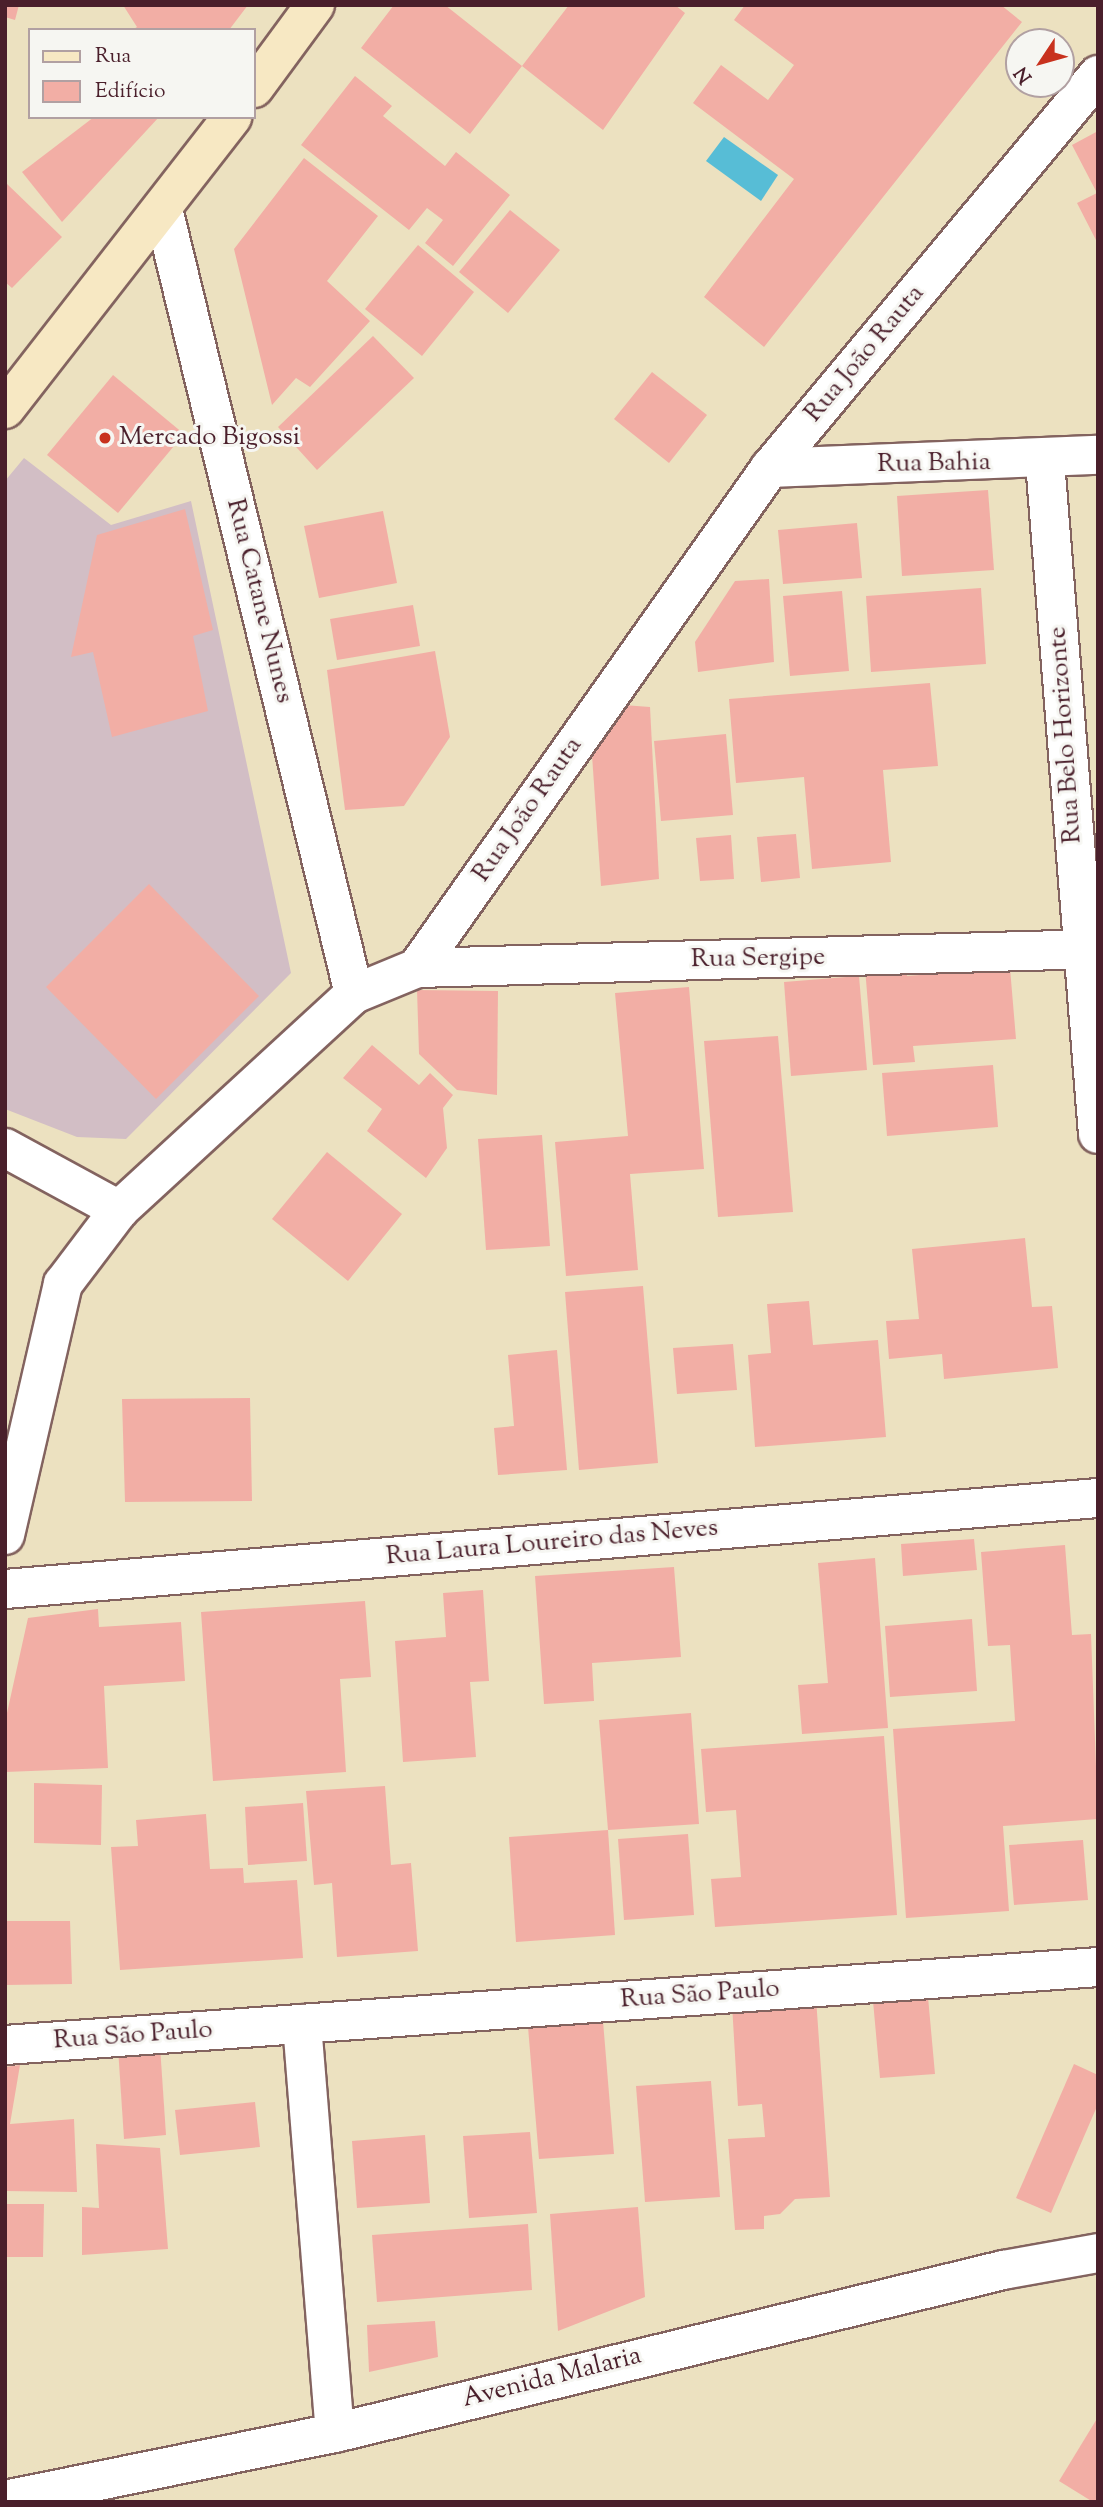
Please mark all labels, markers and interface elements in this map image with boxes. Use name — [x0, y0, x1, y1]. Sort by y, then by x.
legend — [28, 28, 256, 119]
north arrow — [1005, 28, 1075, 98]
text: Rua — [95, 42, 131, 72]
text: N — [1009, 60, 1040, 89]
text: Edifício — [95, 77, 165, 107]
street label: Rua João Rauta — [799, 279, 931, 429]
place label: Mercado Bigossi — [119, 422, 300, 454]
marker: Mercado Bigossi — [97, 430, 113, 446]
street label: Rua Bahia — [877, 447, 991, 481]
street label: Rua Catane Nunes — [219, 496, 299, 706]
street label: Rua Belo Horizonte — [1043, 625, 1089, 845]
street label: Rua João Rauta — [467, 732, 589, 888]
street label: Rua Sergipe — [691, 942, 825, 976]
street label: Rua Laura Loureiro das Neves — [385, 1513, 719, 1573]
street label: Rua São Paulo — [619, 1974, 781, 2016]
street label: Rua São Paulo — [52, 2015, 214, 2057]
street label: Avenida Malaria — [459, 2341, 645, 2415]

